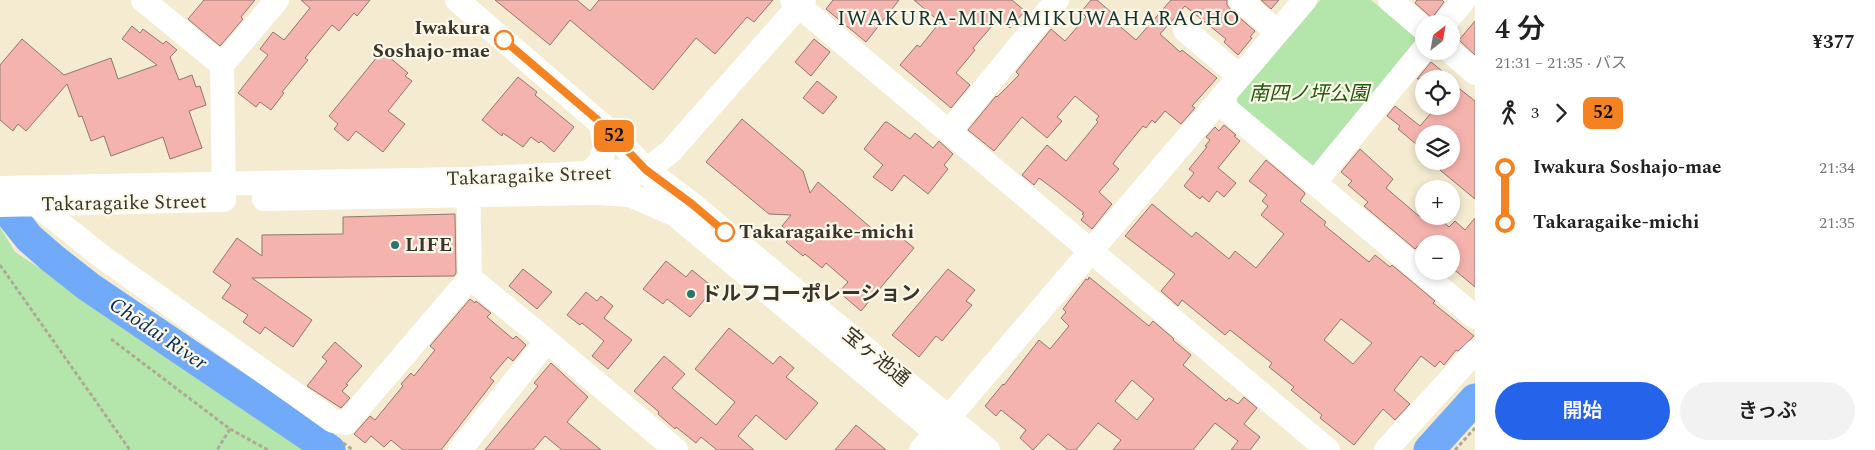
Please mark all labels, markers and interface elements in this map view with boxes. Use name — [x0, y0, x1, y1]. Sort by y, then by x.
district label: IWAKURA-MINAMIKUWAHARACHO — [837, 3, 1241, 35]
text: 4 分 — [1495, 8, 1545, 51]
place label: Iwakura Soshajo-mae — [373, 13, 491, 66]
north arrow — [1415, 15, 1460, 60]
map controls — [1415, 15, 1460, 280]
text: ¥377 — [1812, 28, 1855, 57]
marker: Iwakura Soshajo-mae — [494, 30, 514, 50]
text: 21:31 – 21:35 · バス — [1495, 51, 1627, 75]
button: locate — [1415, 70, 1460, 115]
park label: 南四ノ坪公園 — [1249, 79, 1372, 109]
icon: walk — [1495, 99, 1523, 127]
icon: forward — [1547, 99, 1575, 127]
text: 52 — [1593, 99, 1613, 126]
text: 3 — [1531, 101, 1539, 125]
line badge: 52 — [592, 120, 636, 152]
text: 52 — [604, 122, 624, 149]
button: layers — [1415, 125, 1460, 170]
text: Iwakura Soshajo-mae — [1533, 153, 1721, 182]
text: 21:34 — [1819, 156, 1855, 180]
street label: Takaragaike Street — [446, 158, 612, 194]
button: + — [1415, 180, 1460, 225]
street label: Takaragaike Street — [41, 187, 207, 219]
text: Takaragaike-michi — [1533, 208, 1699, 237]
text: 21:35 — [1819, 211, 1855, 235]
place label: Takaragaike-michi — [739, 217, 914, 247]
marker: Takaragaike-michi — [715, 222, 735, 242]
place label: LIFE — [405, 230, 452, 260]
button: − — [1415, 235, 1460, 280]
marker: LIFE — [389, 239, 401, 251]
place label: ドルフコーポレーション — [701, 279, 921, 309]
marker: ドルフコーポレーション — [685, 288, 697, 300]
water label: Chōdai River — [102, 289, 214, 379]
street label: 宝ヶ池通 — [835, 320, 917, 394]
button: 開始 — [1495, 382, 1670, 440]
button: きっぷ — [1680, 382, 1855, 440]

